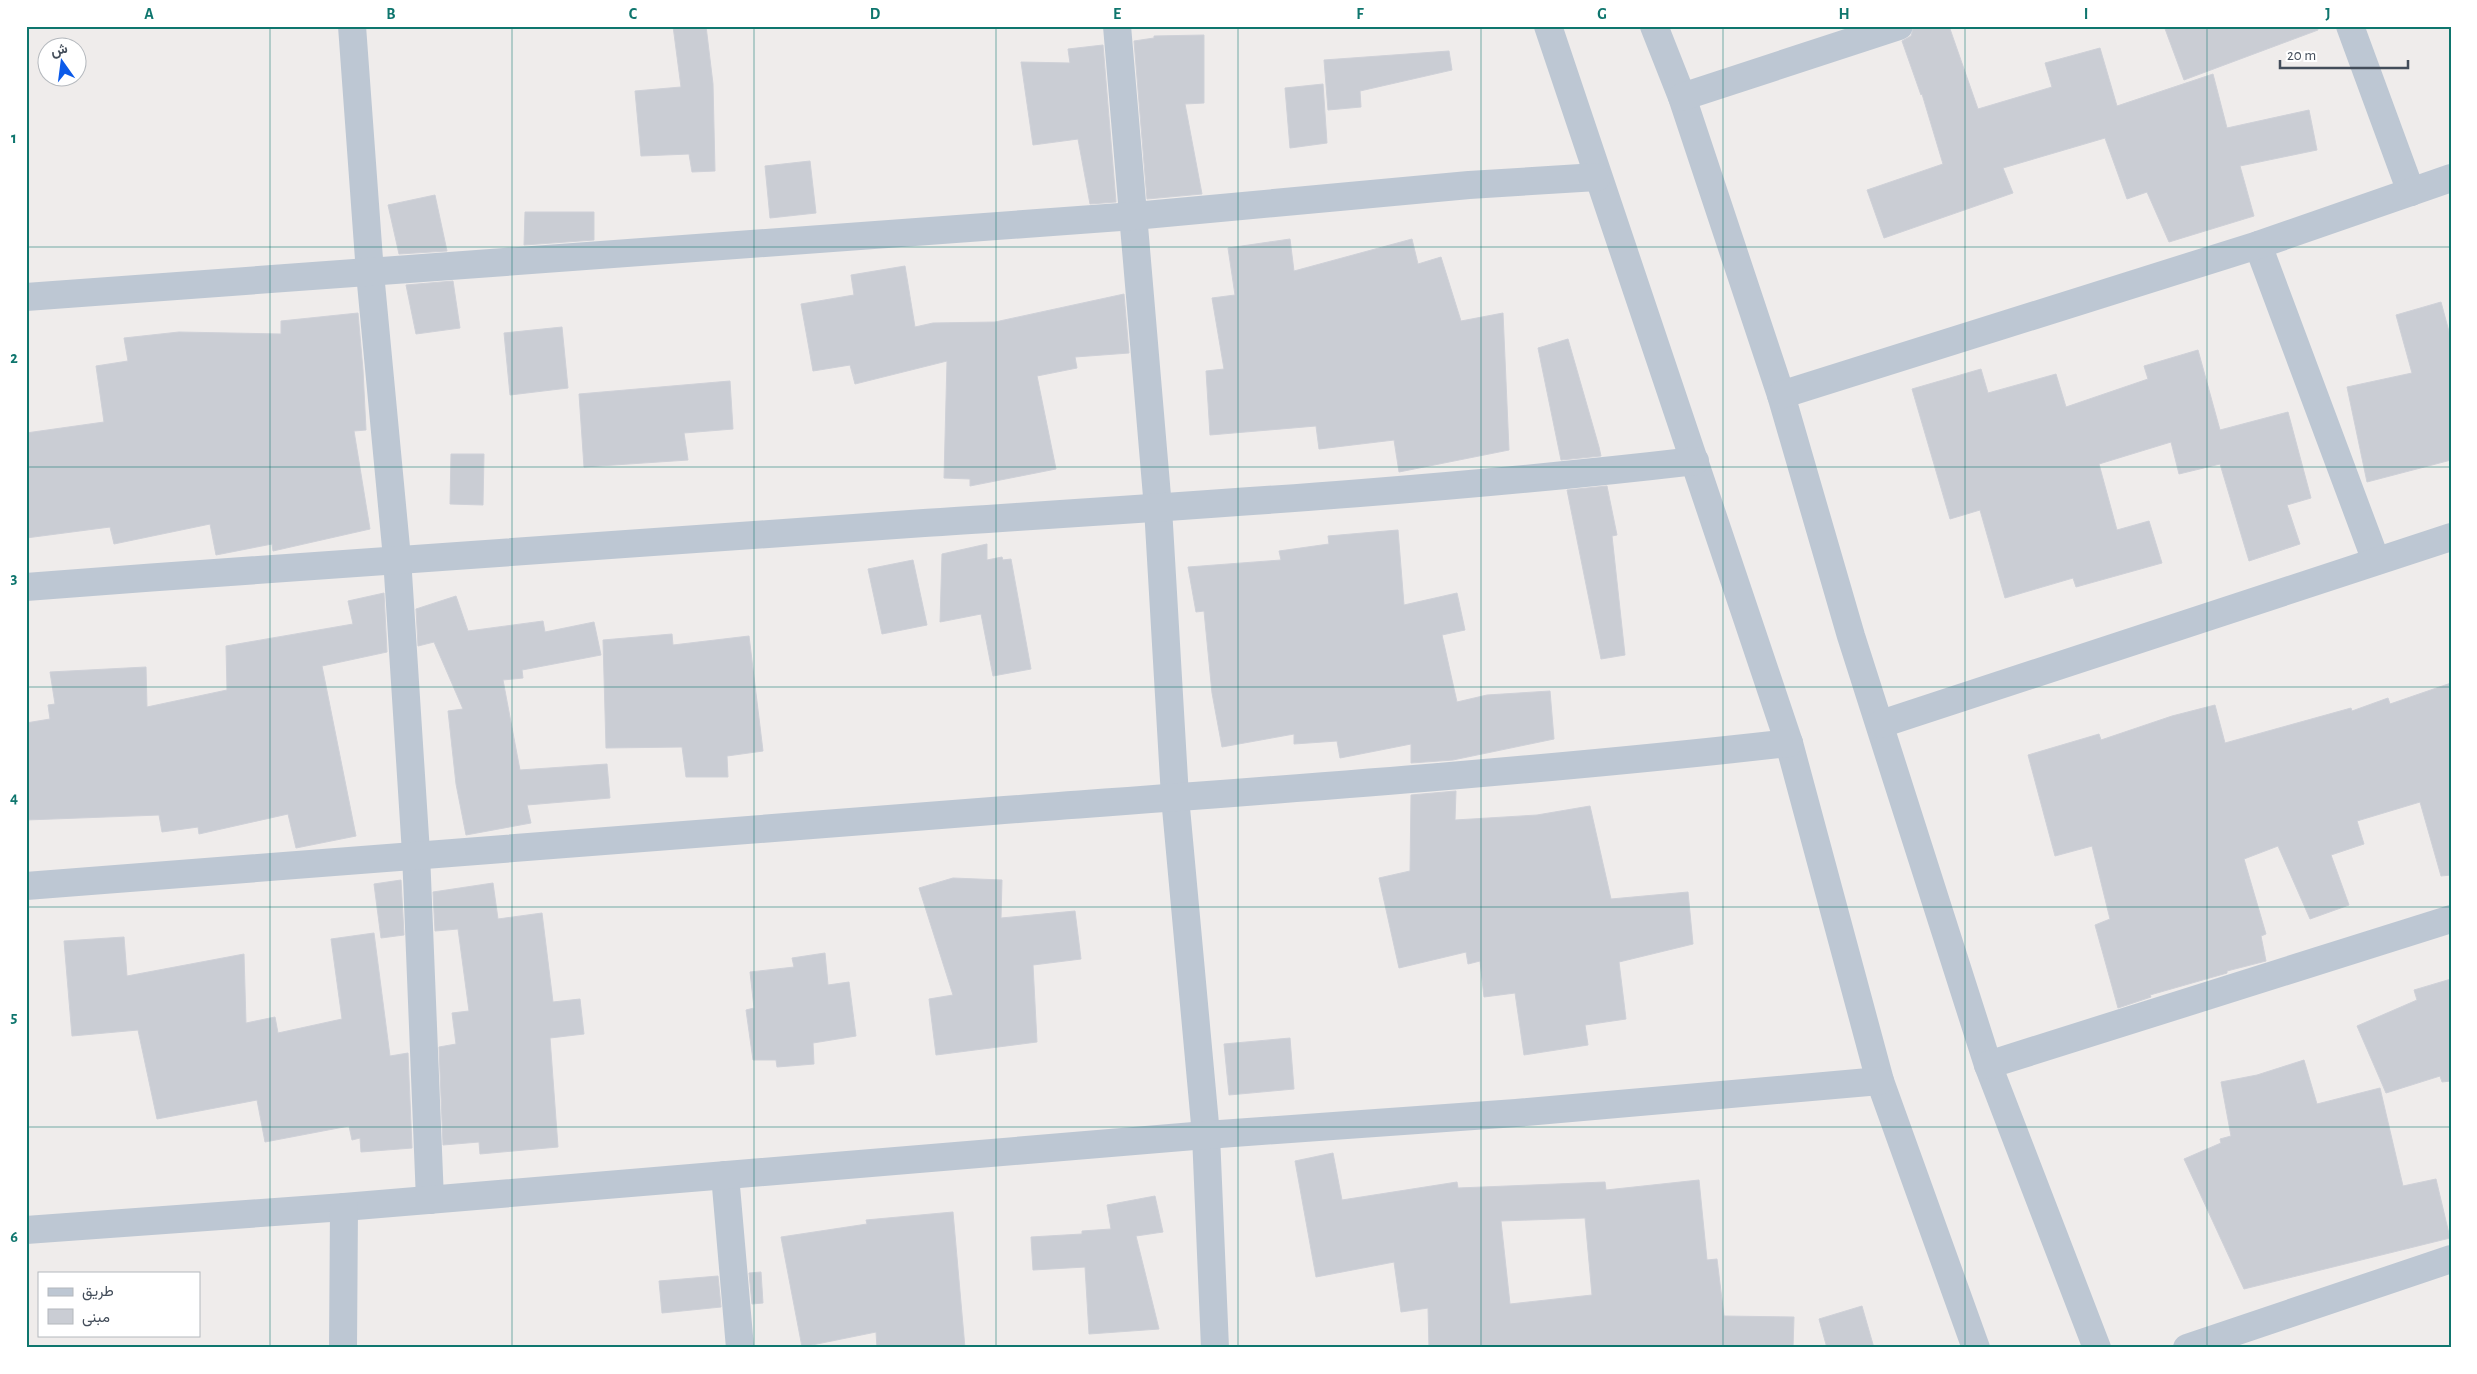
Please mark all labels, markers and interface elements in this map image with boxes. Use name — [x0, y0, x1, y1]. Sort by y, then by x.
text: A — [144, 6, 154, 22]
text: B — [386, 6, 396, 22]
text: C — [629, 6, 638, 22]
text: D — [870, 6, 881, 22]
text: E — [1113, 6, 1121, 22]
text: F — [1356, 6, 1364, 22]
text: G — [1597, 6, 1607, 22]
text: H — [1838, 6, 1850, 22]
text: I — [2084, 6, 2088, 22]
text: J — [2325, 6, 2331, 22]
north arrow — [38, 38, 88, 88]
scale bar — [2280, 38, 2407, 70]
text: ش — [49, 41, 69, 60]
text: 20 m — [2287, 48, 2316, 63]
text: 1 — [11, 130, 17, 146]
text: 2 — [10, 350, 18, 366]
text: 3 — [11, 570, 18, 586]
text: 4 — [10, 790, 18, 806]
text: 5 — [11, 1009, 18, 1025]
text: 6 — [10, 1229, 18, 1245]
legend — [38, 1272, 200, 1336]
text: طريق — [82, 1284, 114, 1301]
text: مبنى — [82, 1310, 110, 1327]

